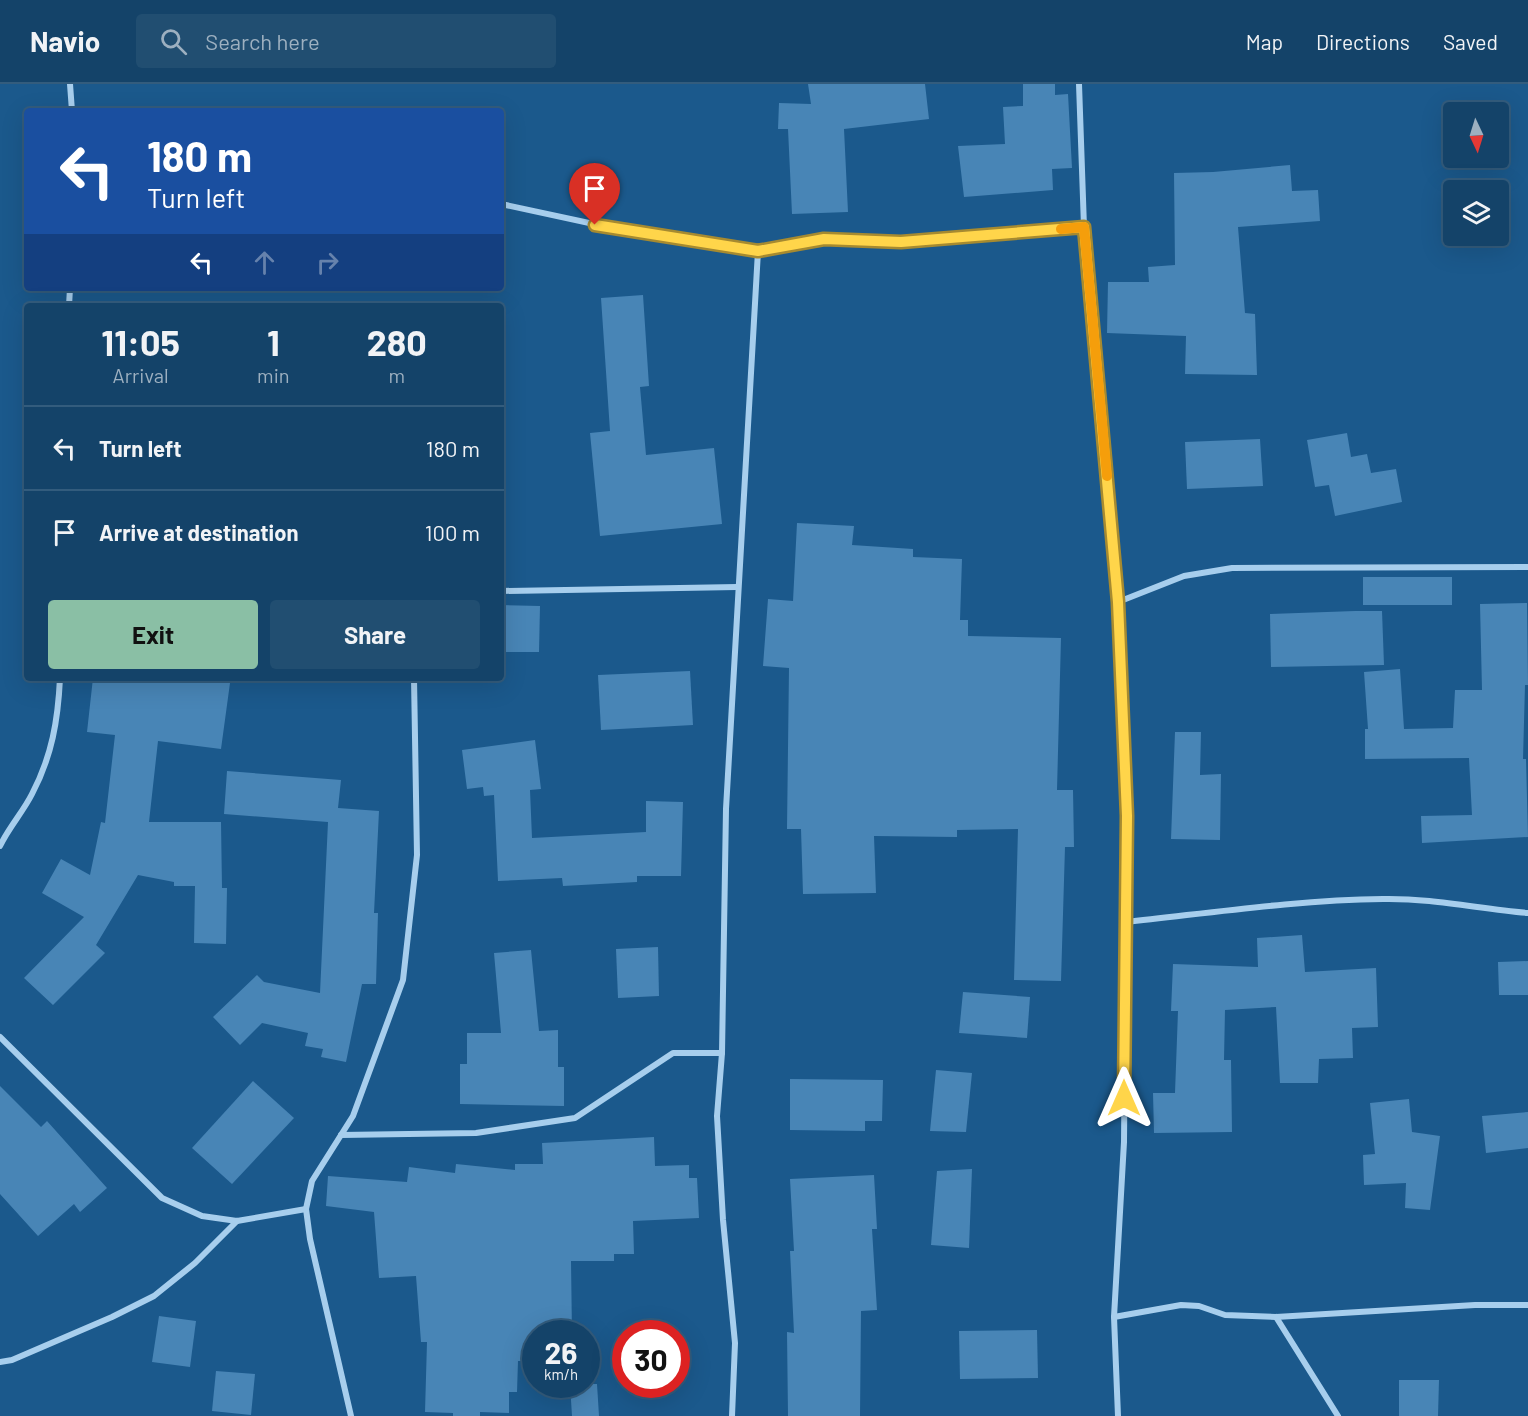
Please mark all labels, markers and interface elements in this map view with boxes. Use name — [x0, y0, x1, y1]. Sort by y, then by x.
search box — [136, 14, 556, 68]
text: Navio — [30, 24, 100, 58]
icon: search — [157, 25, 190, 58]
text: Search here — [205, 28, 320, 54]
text: Map — [1246, 29, 1283, 54]
text: Directions — [1316, 29, 1410, 54]
text: Saved — [1443, 29, 1498, 54]
north arrow — [1443, 102, 1509, 168]
map controls — [1443, 102, 1509, 246]
text: 180 m — [147, 130, 252, 180]
icon: left — [48, 132, 126, 210]
pin — [569, 163, 620, 225]
icon: arrive — [578, 172, 611, 205]
button: layers — [1443, 180, 1509, 246]
text: Turn left — [147, 181, 245, 213]
icon: left — [185, 246, 218, 279]
icon: ahead — [248, 246, 281, 279]
icon: right — [311, 246, 344, 279]
text: 11:05 — [101, 320, 180, 363]
text: 1 — [267, 320, 280, 363]
text: 280 — [367, 320, 427, 363]
text: Arrival — [113, 363, 169, 387]
text: min — [257, 363, 290, 387]
text: m — [388, 363, 405, 387]
icon: left — [48, 432, 81, 465]
text: Turn left — [99, 435, 182, 461]
text: 180 m — [426, 435, 480, 461]
icon: arrive — [48, 516, 81, 549]
text: Arrive at destination — [99, 519, 298, 545]
text: 100 m — [425, 519, 480, 545]
button: Exit — [48, 600, 258, 669]
button: Share — [270, 600, 480, 669]
position arrow — [1092, 1066, 1156, 1130]
speed limit sign: 30 — [612, 1320, 690, 1398]
text: 26 — [545, 1334, 577, 1370]
text: km/h — [544, 1365, 578, 1383]

